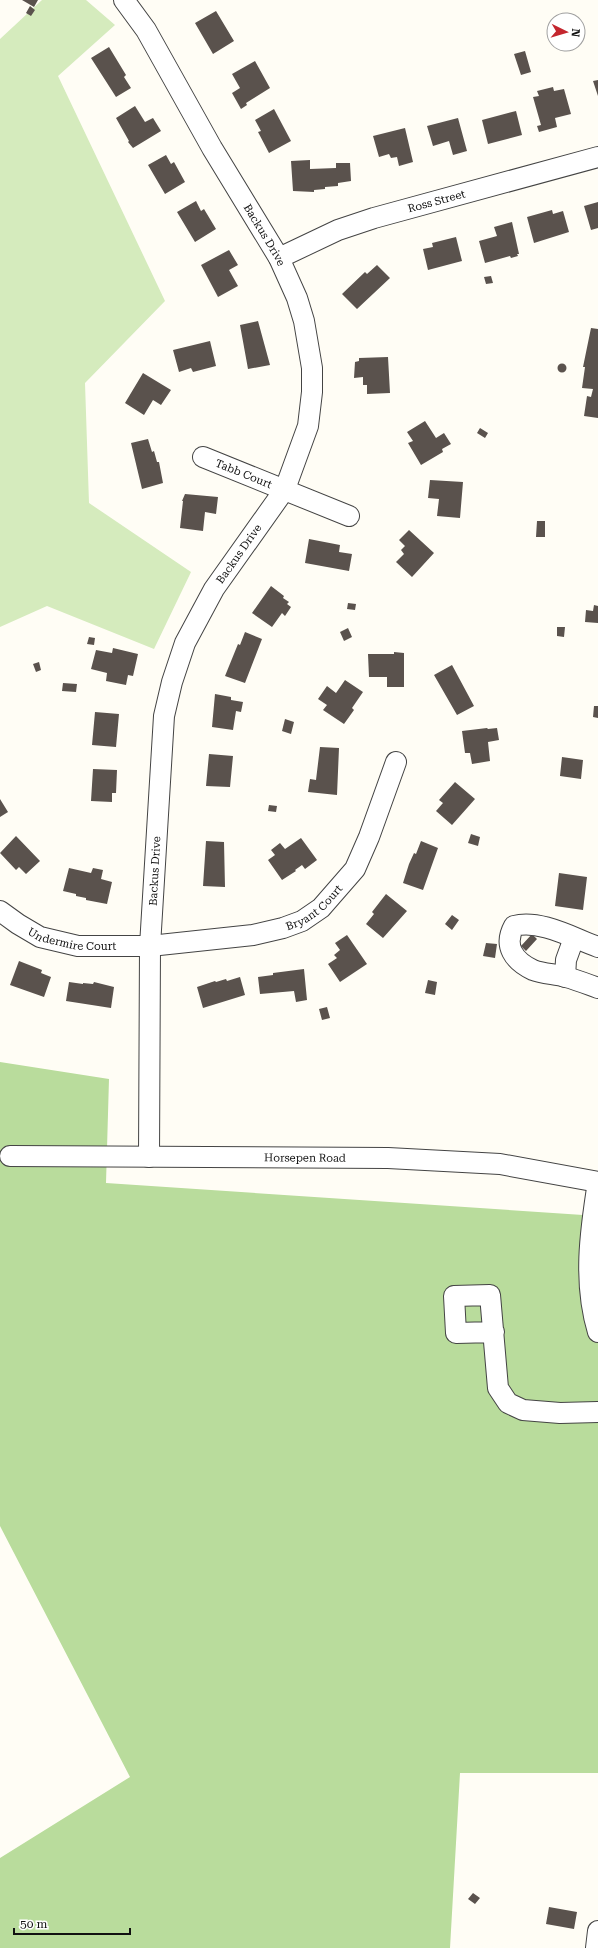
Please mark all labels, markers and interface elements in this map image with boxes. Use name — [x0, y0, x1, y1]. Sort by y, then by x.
north arrow — [546, 12, 586, 52]
text: N — [569, 28, 582, 38]
street label: Ross Street — [406, 187, 467, 215]
street label: Backus Drive — [241, 202, 288, 268]
street label: Tabb Court — [214, 456, 274, 491]
street label: Backus Drive — [214, 522, 264, 586]
street label: Backus Drive — [147, 836, 163, 906]
street label: Bryant Court — [284, 882, 345, 933]
street label: Undermire Court — [25, 925, 116, 953]
street label: Horsepen Road — [264, 1151, 346, 1164]
scale bar — [14, 1910, 130, 1936]
text: 50 m — [20, 1917, 47, 1931]

